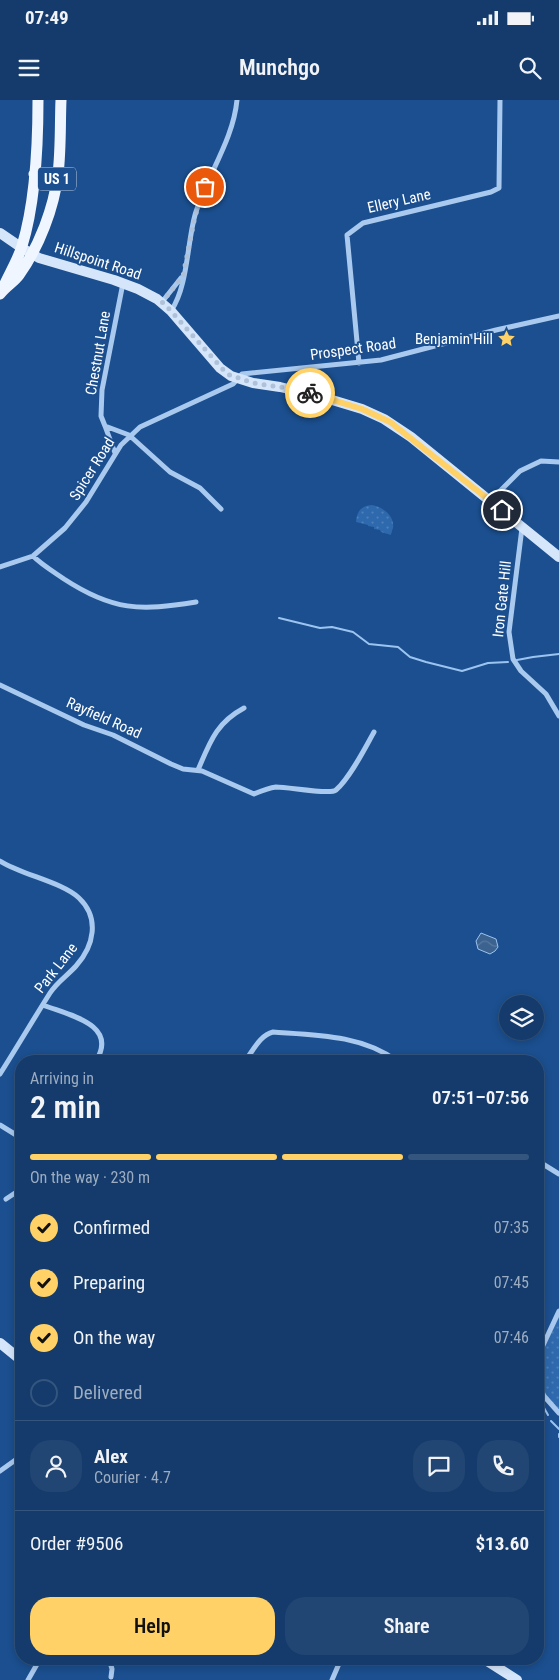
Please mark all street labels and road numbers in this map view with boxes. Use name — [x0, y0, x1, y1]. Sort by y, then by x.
road number: US 1 — [38, 168, 76, 190]
street label: Ellery Lane — [366, 185, 432, 217]
street label: Hillspoint Road — [52, 239, 144, 283]
street label: Chestnut Lane — [82, 310, 114, 396]
street label: Prospect Road — [309, 334, 397, 364]
street label: Spicer Road — [66, 434, 118, 504]
street label: Iron Gate Hill — [489, 560, 515, 638]
street label: Rayfield Road — [64, 693, 144, 743]
street label: Park Lane — [31, 939, 81, 997]

